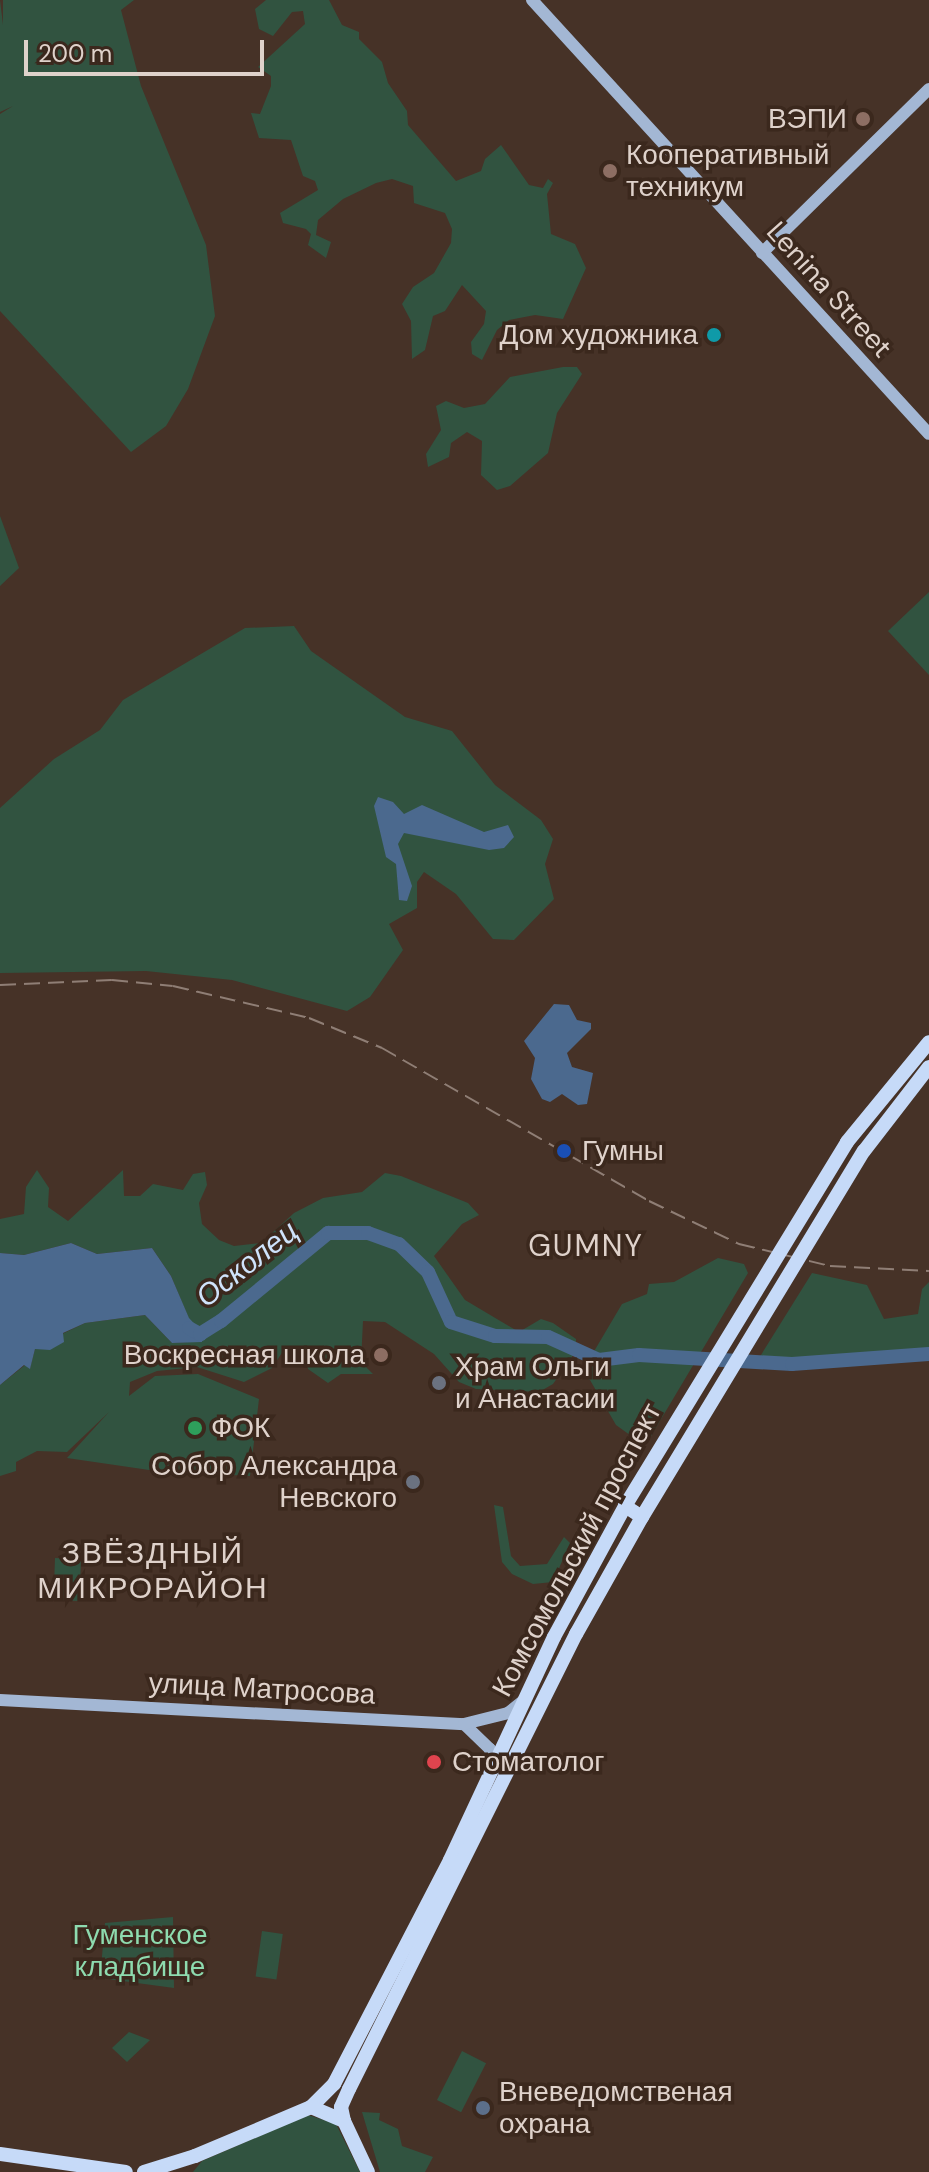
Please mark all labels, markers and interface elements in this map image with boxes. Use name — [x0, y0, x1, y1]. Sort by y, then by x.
scale bar — [28, 24, 268, 74]
text: 200 m — [38, 38, 112, 69]
place label: ВЭПИ — [768, 102, 847, 136]
marker: ВЭПИ — [854, 110, 872, 128]
place label: Кооперативный техникум — [626, 138, 829, 204]
marker: Кооперативный техникум — [601, 162, 619, 180]
street label: Lenina Street — [759, 215, 899, 365]
place label: Дом художника — [500, 318, 698, 352]
marker: Дом художника — [705, 326, 723, 344]
place label: Гумны — [582, 1134, 664, 1168]
marker: Гумны — [553, 1140, 575, 1162]
water label: Осколец — [189, 1213, 305, 1315]
district label: GUMNY — [528, 1228, 644, 1264]
place label: Воскресная школа — [124, 1338, 365, 1372]
marker: Воскресная школа — [372, 1346, 390, 1364]
place label: Храм Ольги и Анастасии — [455, 1350, 615, 1416]
marker: Храм Ольги и Анастасии — [430, 1374, 448, 1392]
street label: Комсомольский проспект — [485, 1398, 669, 1702]
place label: ФОК — [211, 1411, 270, 1445]
marker: ФОК — [186, 1419, 204, 1437]
place label: Собор Александра Невского — [151, 1449, 397, 1515]
marker: Собор Александра Невского — [404, 1473, 422, 1491]
district label: ЗВЁЗДНЫЙ МИКРОРАЙОН — [37, 1535, 269, 1606]
street label: улица Матросова — [148, 1666, 376, 1712]
place label: Стоматолог — [452, 1745, 604, 1779]
marker: Стоматолог — [423, 1751, 445, 1773]
park label: Гуменское кладбище — [73, 1918, 207, 1984]
place label: Вневедомственая охрана — [499, 2075, 733, 2141]
marker: Вневедомственая охрана — [474, 2099, 492, 2117]

